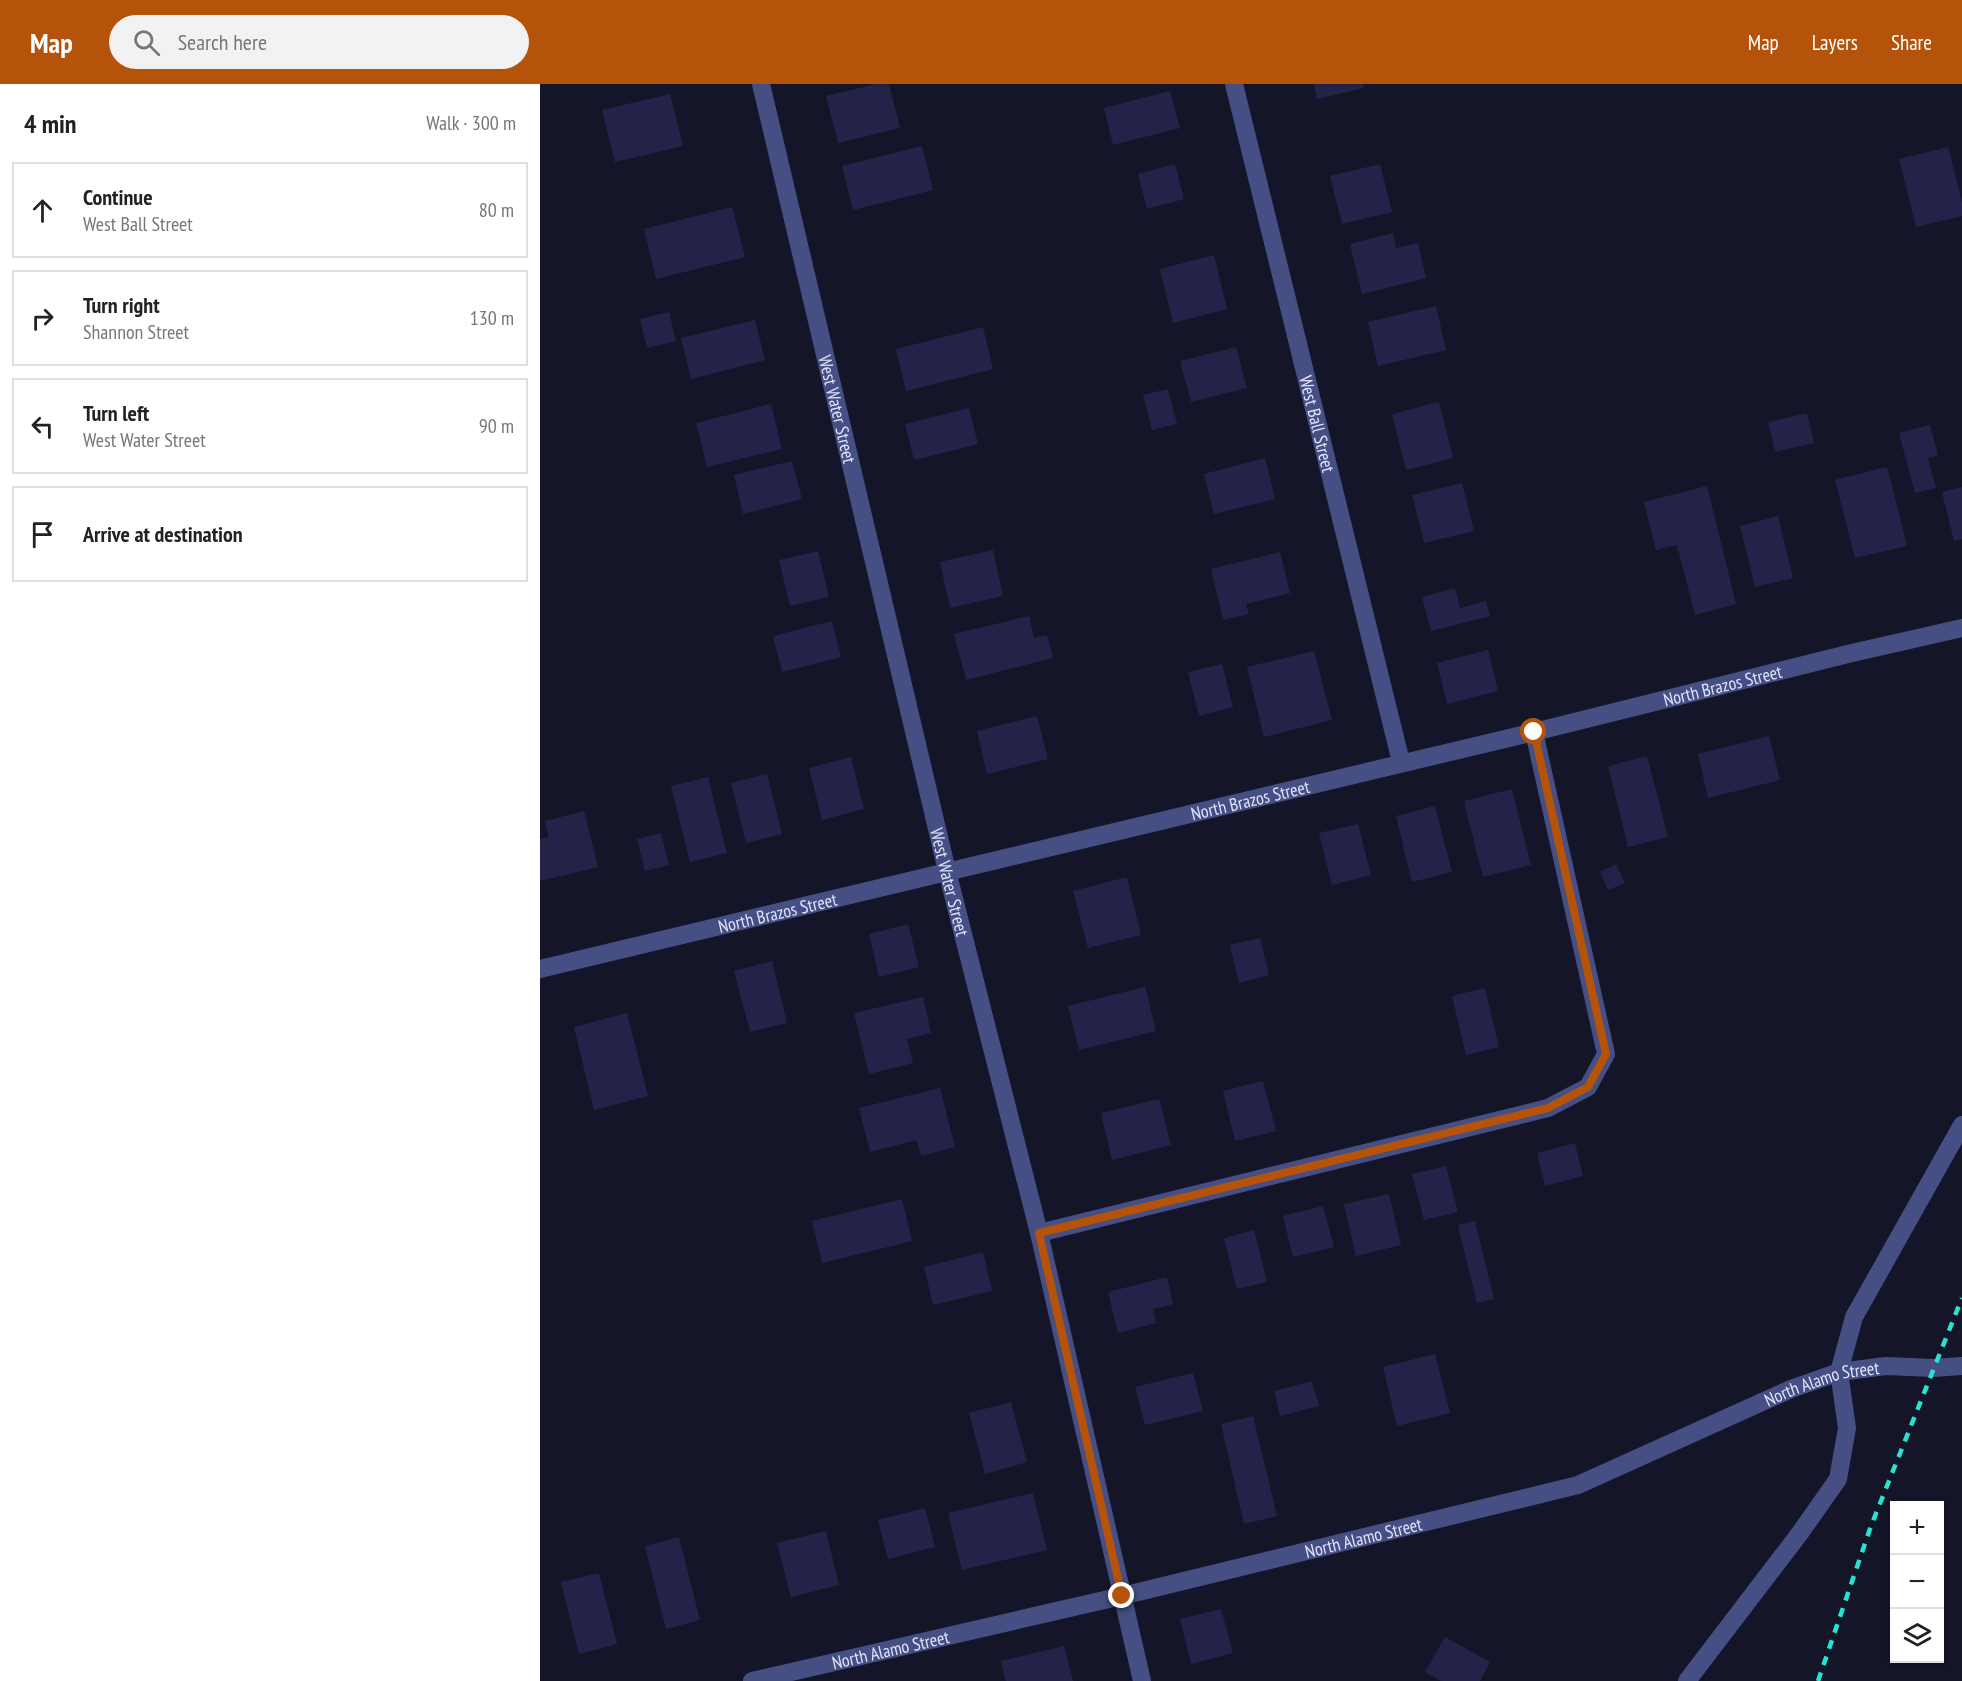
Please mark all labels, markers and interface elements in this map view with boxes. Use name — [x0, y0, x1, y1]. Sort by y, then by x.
search box — [109, 15, 529, 69]
text: Map — [30, 24, 73, 61]
icon: search — [130, 26, 163, 59]
text: Search here — [178, 28, 267, 56]
text: Map — [1748, 29, 1779, 56]
text: Layers — [1812, 29, 1858, 56]
text: Share — [1891, 29, 1932, 56]
text: 4 min — [24, 107, 77, 140]
text: Walk · 300 m — [426, 110, 516, 136]
text: Continue — [83, 183, 153, 211]
icon: ahead — [26, 194, 59, 227]
text: 80 m — [479, 197, 514, 223]
text: West Ball Street — [83, 211, 193, 237]
text: Turn right — [83, 291, 160, 319]
icon: right — [26, 302, 59, 335]
text: 130 m — [470, 305, 514, 331]
text: Shannon Street — [83, 319, 189, 345]
street label: West Water Street — [814, 353, 862, 465]
street label: West Ball Street — [1295, 373, 1341, 475]
text: Turn left — [83, 399, 149, 427]
icon: left — [26, 410, 59, 443]
text: 90 m — [479, 413, 514, 439]
text: West Water Street — [83, 427, 206, 453]
icon: arrive — [26, 518, 59, 551]
text: Arrive at destination — [83, 520, 243, 548]
street label: North Brazos Street — [1661, 659, 1784, 711]
route start — [1520, 718, 1546, 744]
street label: North Brazos Street — [1188, 774, 1312, 825]
street label: West Water Street — [926, 826, 975, 938]
street label: North Brazos Street — [716, 887, 839, 938]
street label: North Alamo Street — [1760, 1355, 1880, 1411]
map controls — [1890, 1501, 1944, 1663]
button: + — [1890, 1501, 1944, 1555]
street label: North Alamo Street — [1302, 1512, 1424, 1563]
button: − — [1890, 1555, 1944, 1609]
route end — [1108, 1582, 1134, 1608]
button: layers — [1890, 1609, 1944, 1663]
street label: North Alamo Street — [830, 1625, 951, 1674]

